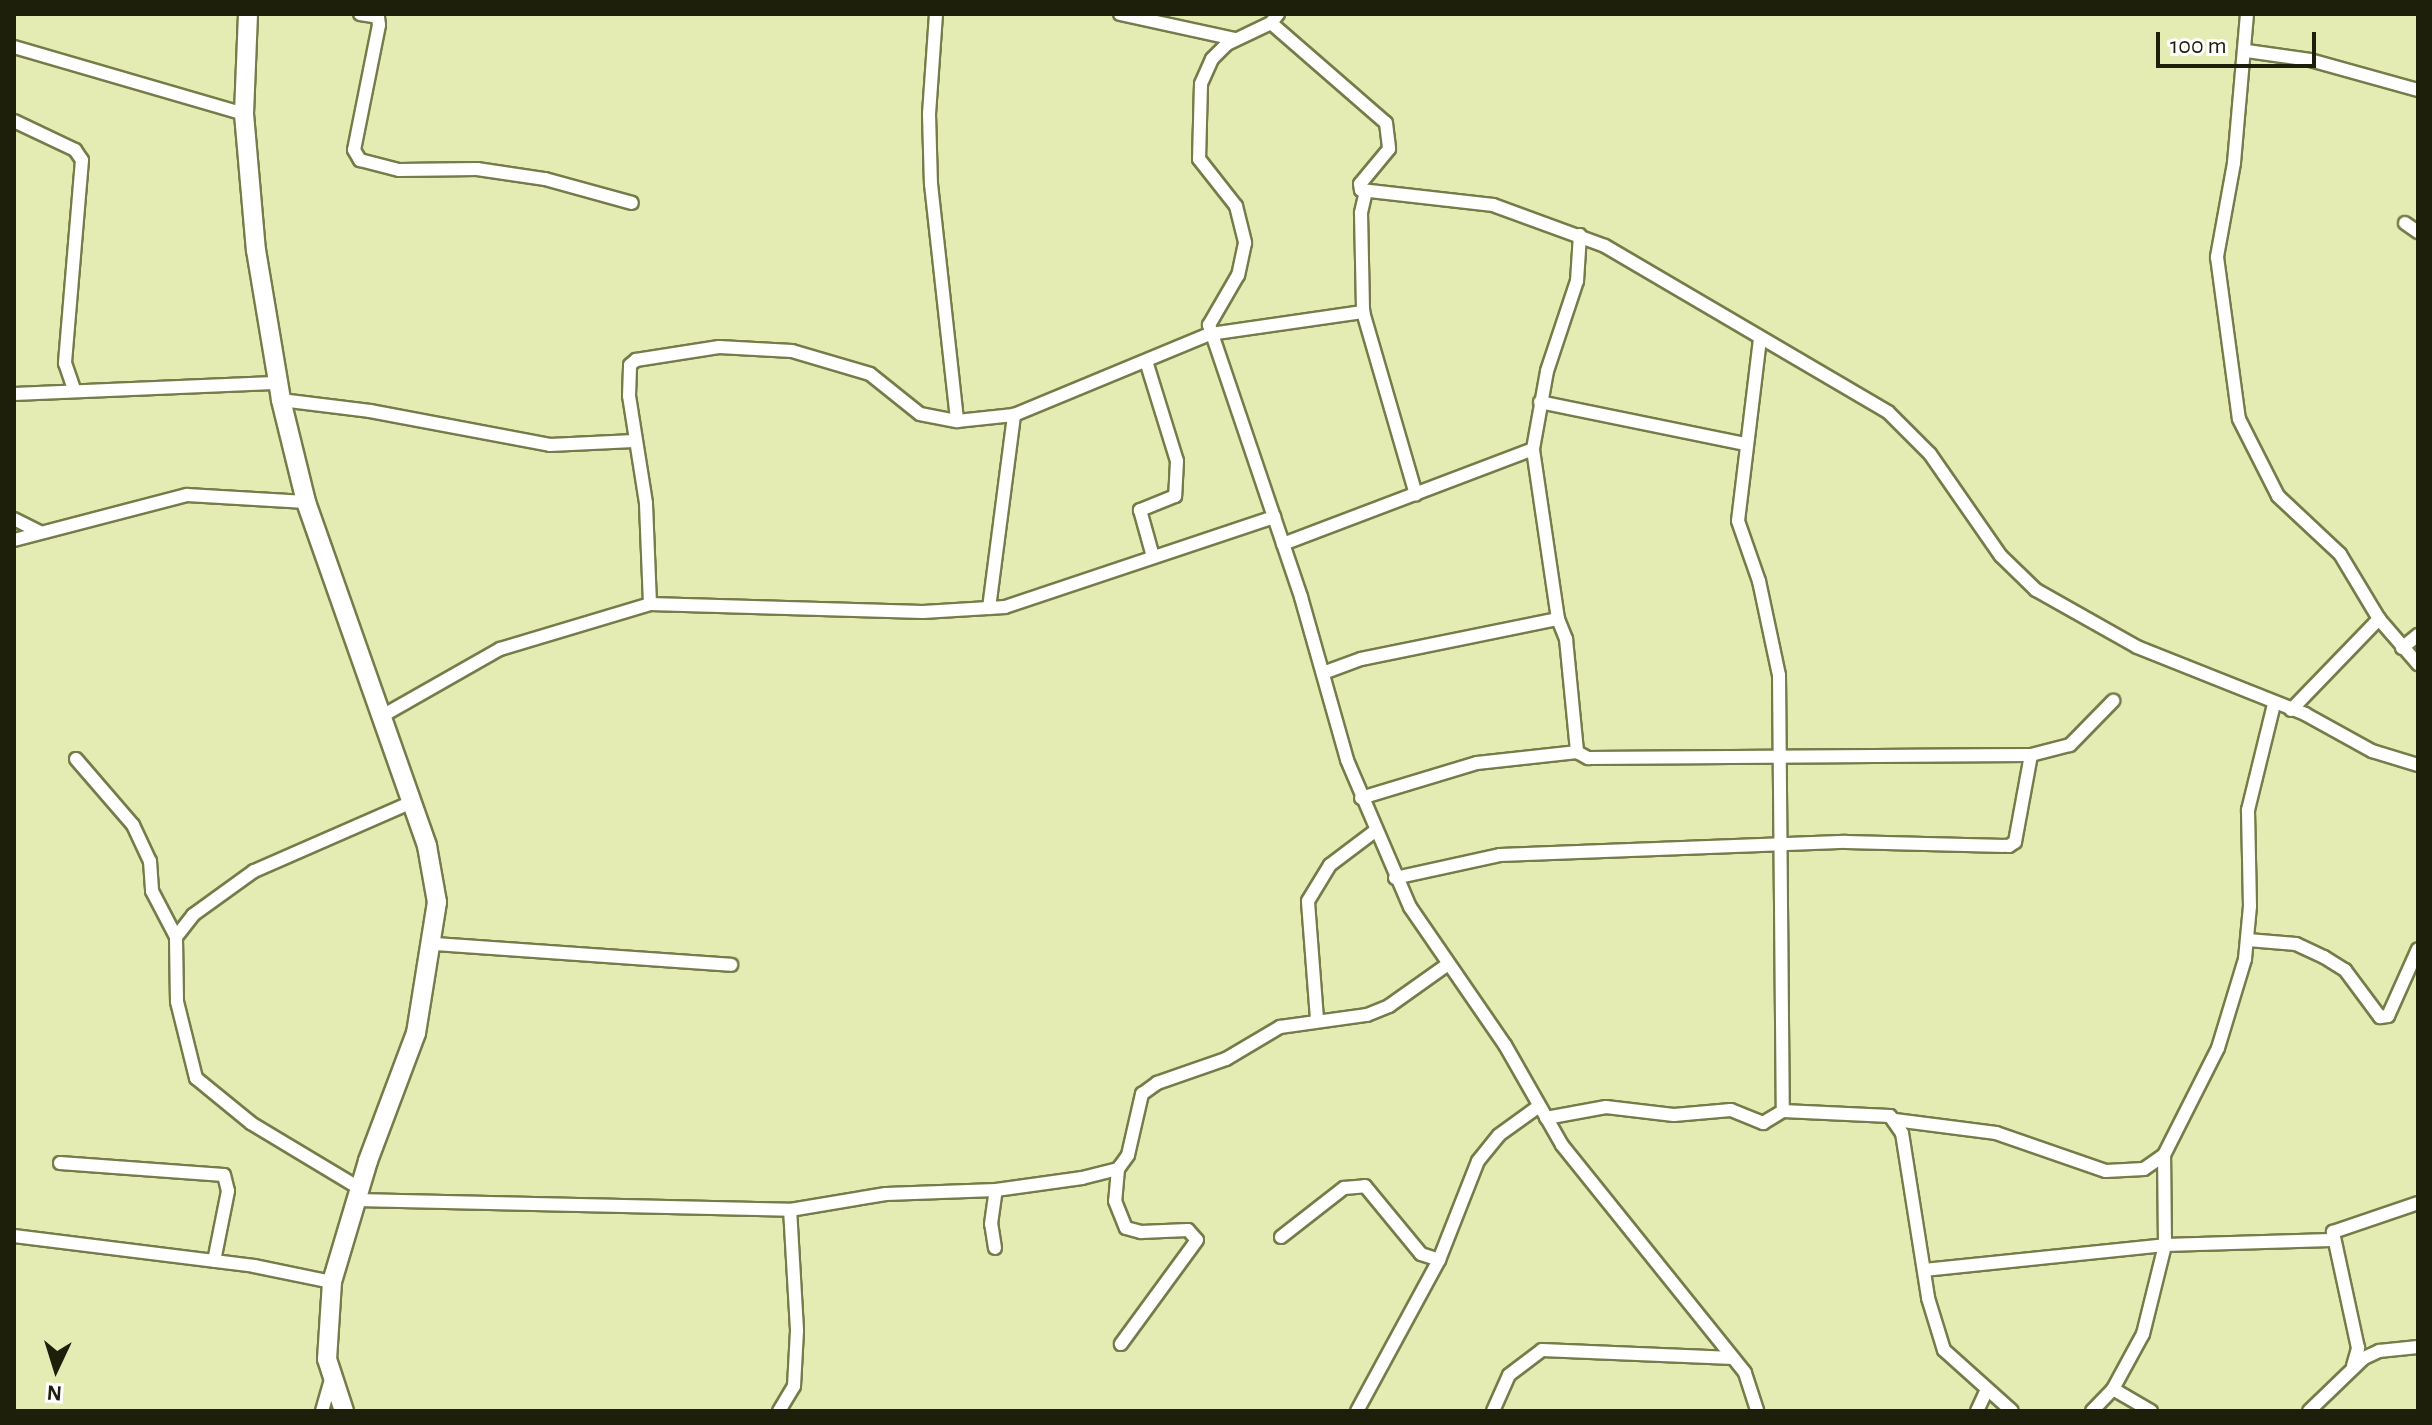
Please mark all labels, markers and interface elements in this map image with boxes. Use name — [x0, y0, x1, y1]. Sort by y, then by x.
scale bar — [2160, 16, 2320, 66]
text: 100 m — [2170, 34, 2227, 58]
north arrow — [16, 1329, 96, 1409]
text: N — [46, 1381, 63, 1404]

